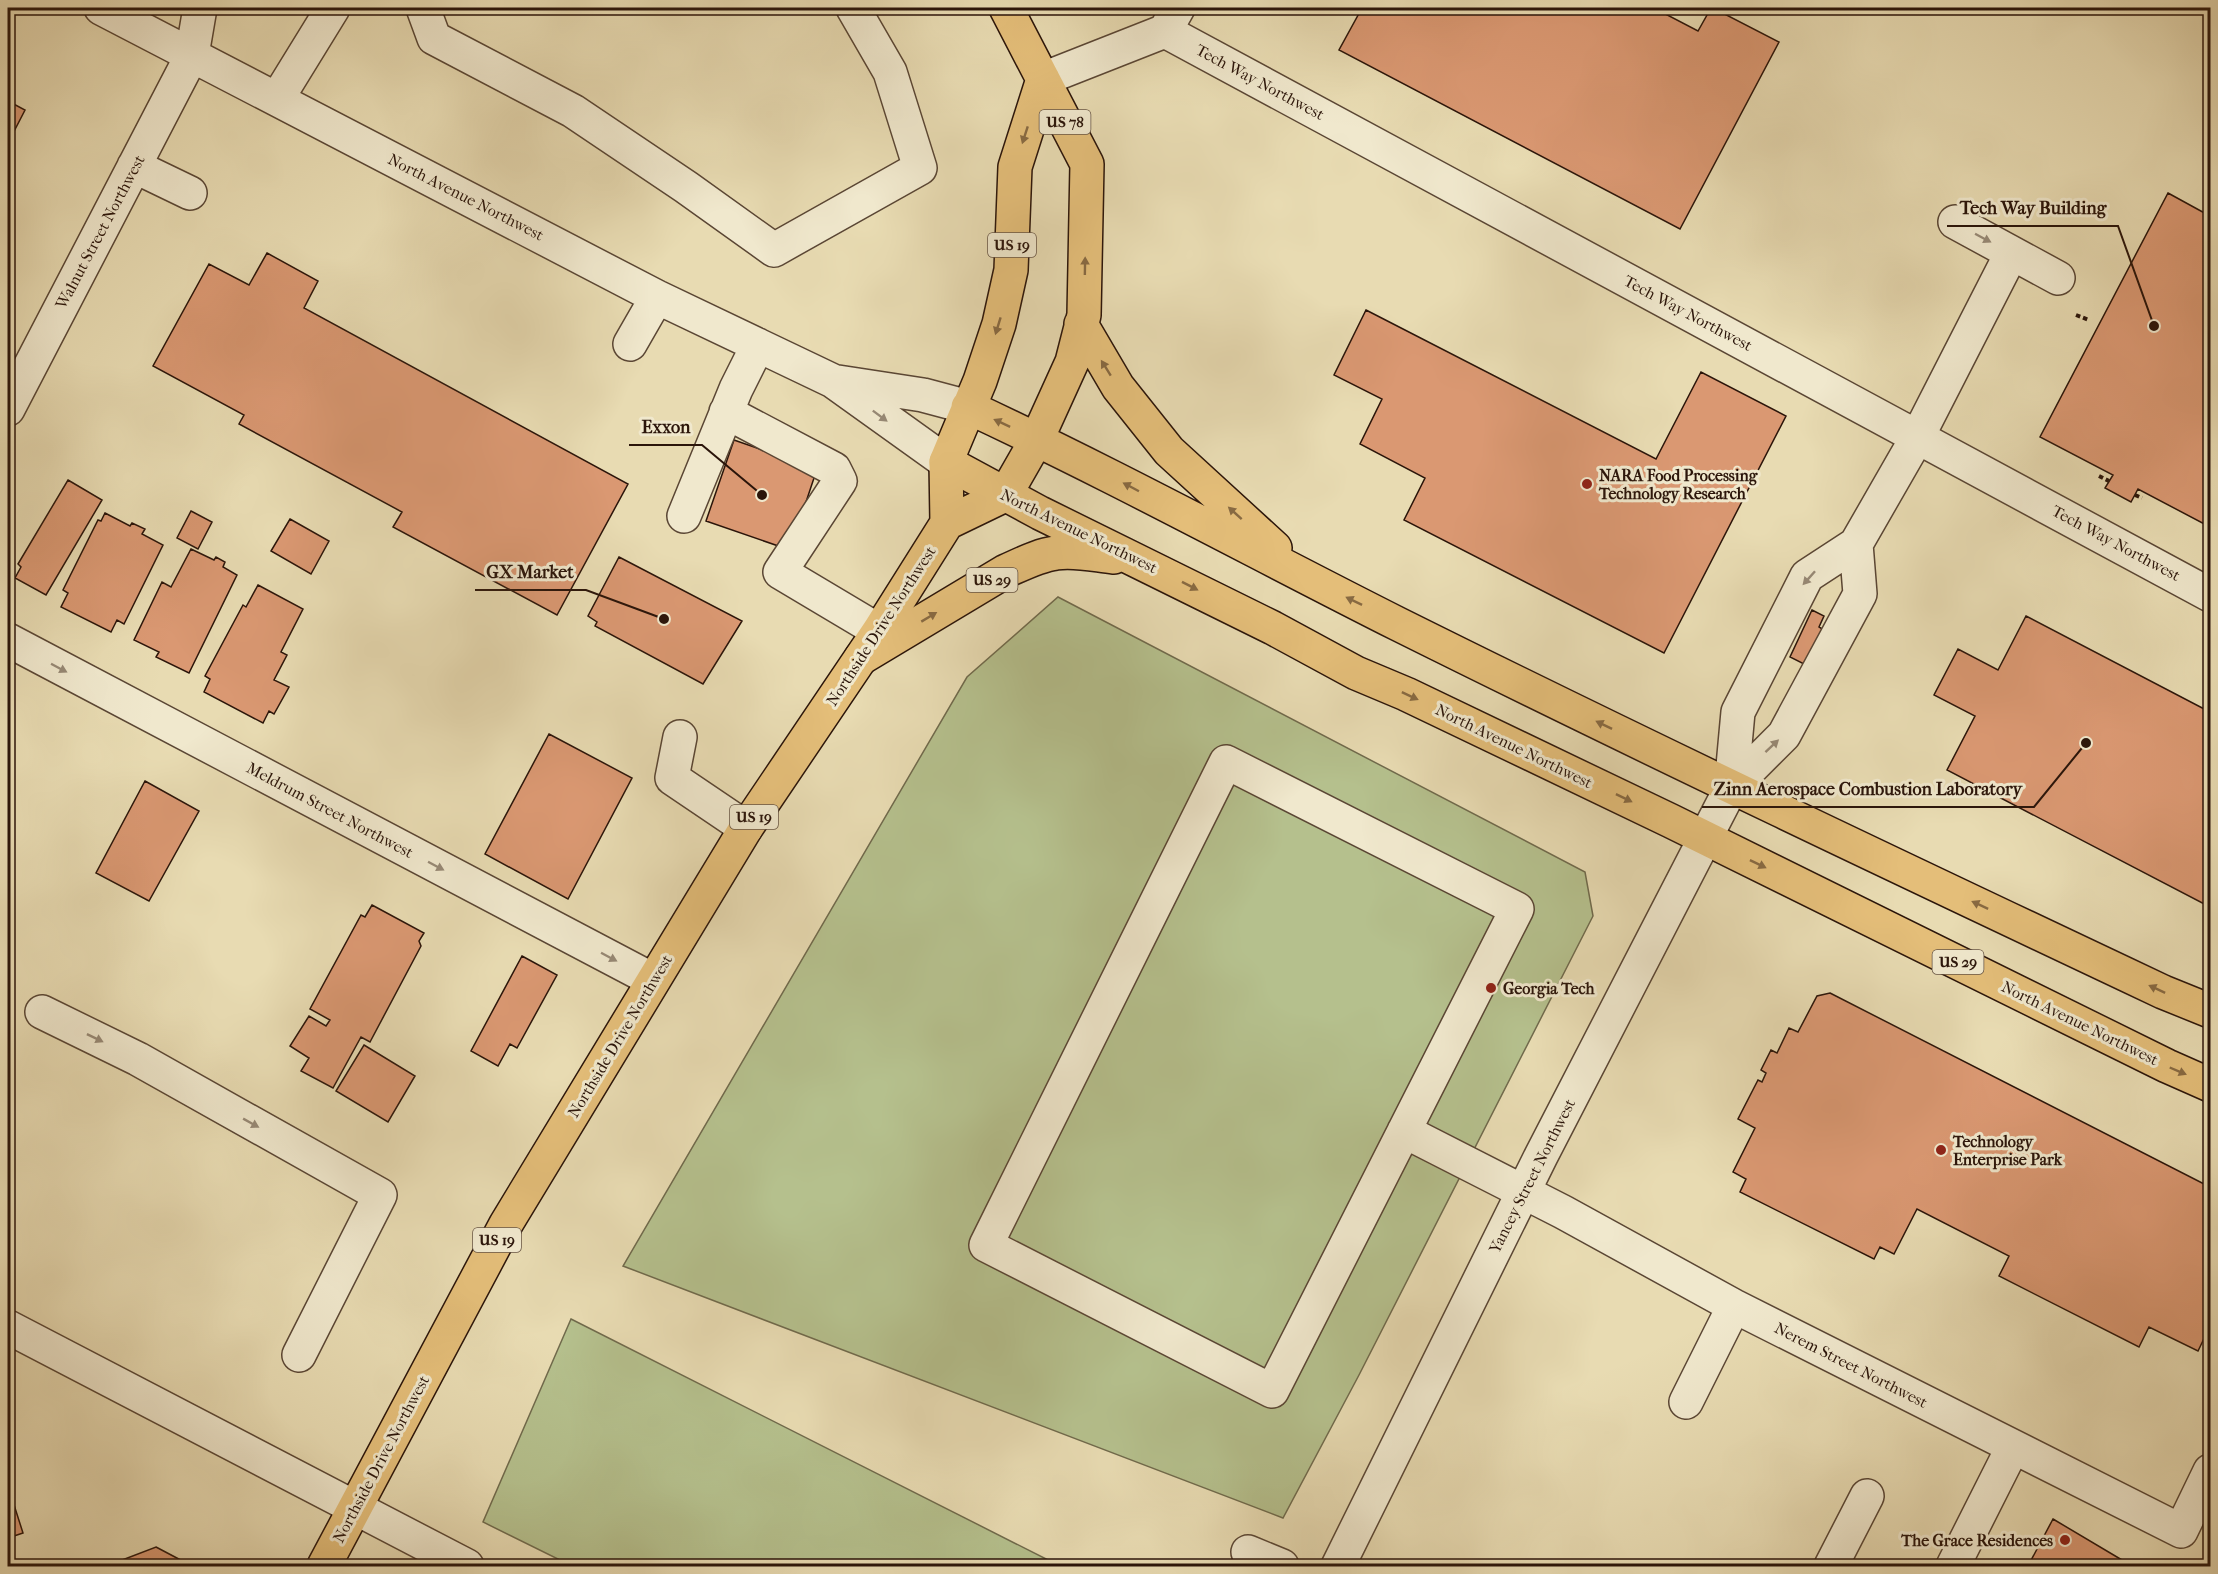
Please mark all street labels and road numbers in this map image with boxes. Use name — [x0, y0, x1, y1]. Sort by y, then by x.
street label: Tech Way Northwest — [1193, 40, 1328, 124]
road number: US 78 — [1040, 110, 1090, 134]
street label: North Avenue Northwest — [385, 149, 547, 245]
street label: Walnut Street Northwest — [51, 152, 149, 313]
road number: US 19 — [988, 233, 1036, 257]
street label: Tech Way Northwest — [1621, 271, 1756, 355]
street label: North Avenue Northwest — [997, 485, 1161, 577]
street label: Tech Way Northwest — [2049, 501, 2184, 585]
street label: Northside Drive Northwest — [822, 542, 940, 709]
road number: US 29 — [966, 568, 1018, 592]
street label: North Avenue Northwest — [1432, 700, 1596, 792]
street label: Meldrum Street Northwest — [243, 758, 417, 862]
road number: US 19 — [730, 805, 778, 829]
road number: US 29 — [1932, 950, 1984, 974]
street label: Northside Drive Northwest — [564, 951, 676, 1121]
street label: North Avenue Northwest — [1998, 977, 2162, 1069]
street label: Yancey Street Northwest — [1484, 1095, 1579, 1257]
road number: US 19 — [473, 1228, 521, 1252]
street label: Nerem Street Northwest — [1771, 1318, 1931, 1412]
street label: Northside Drive Northwest — [329, 1372, 433, 1546]

